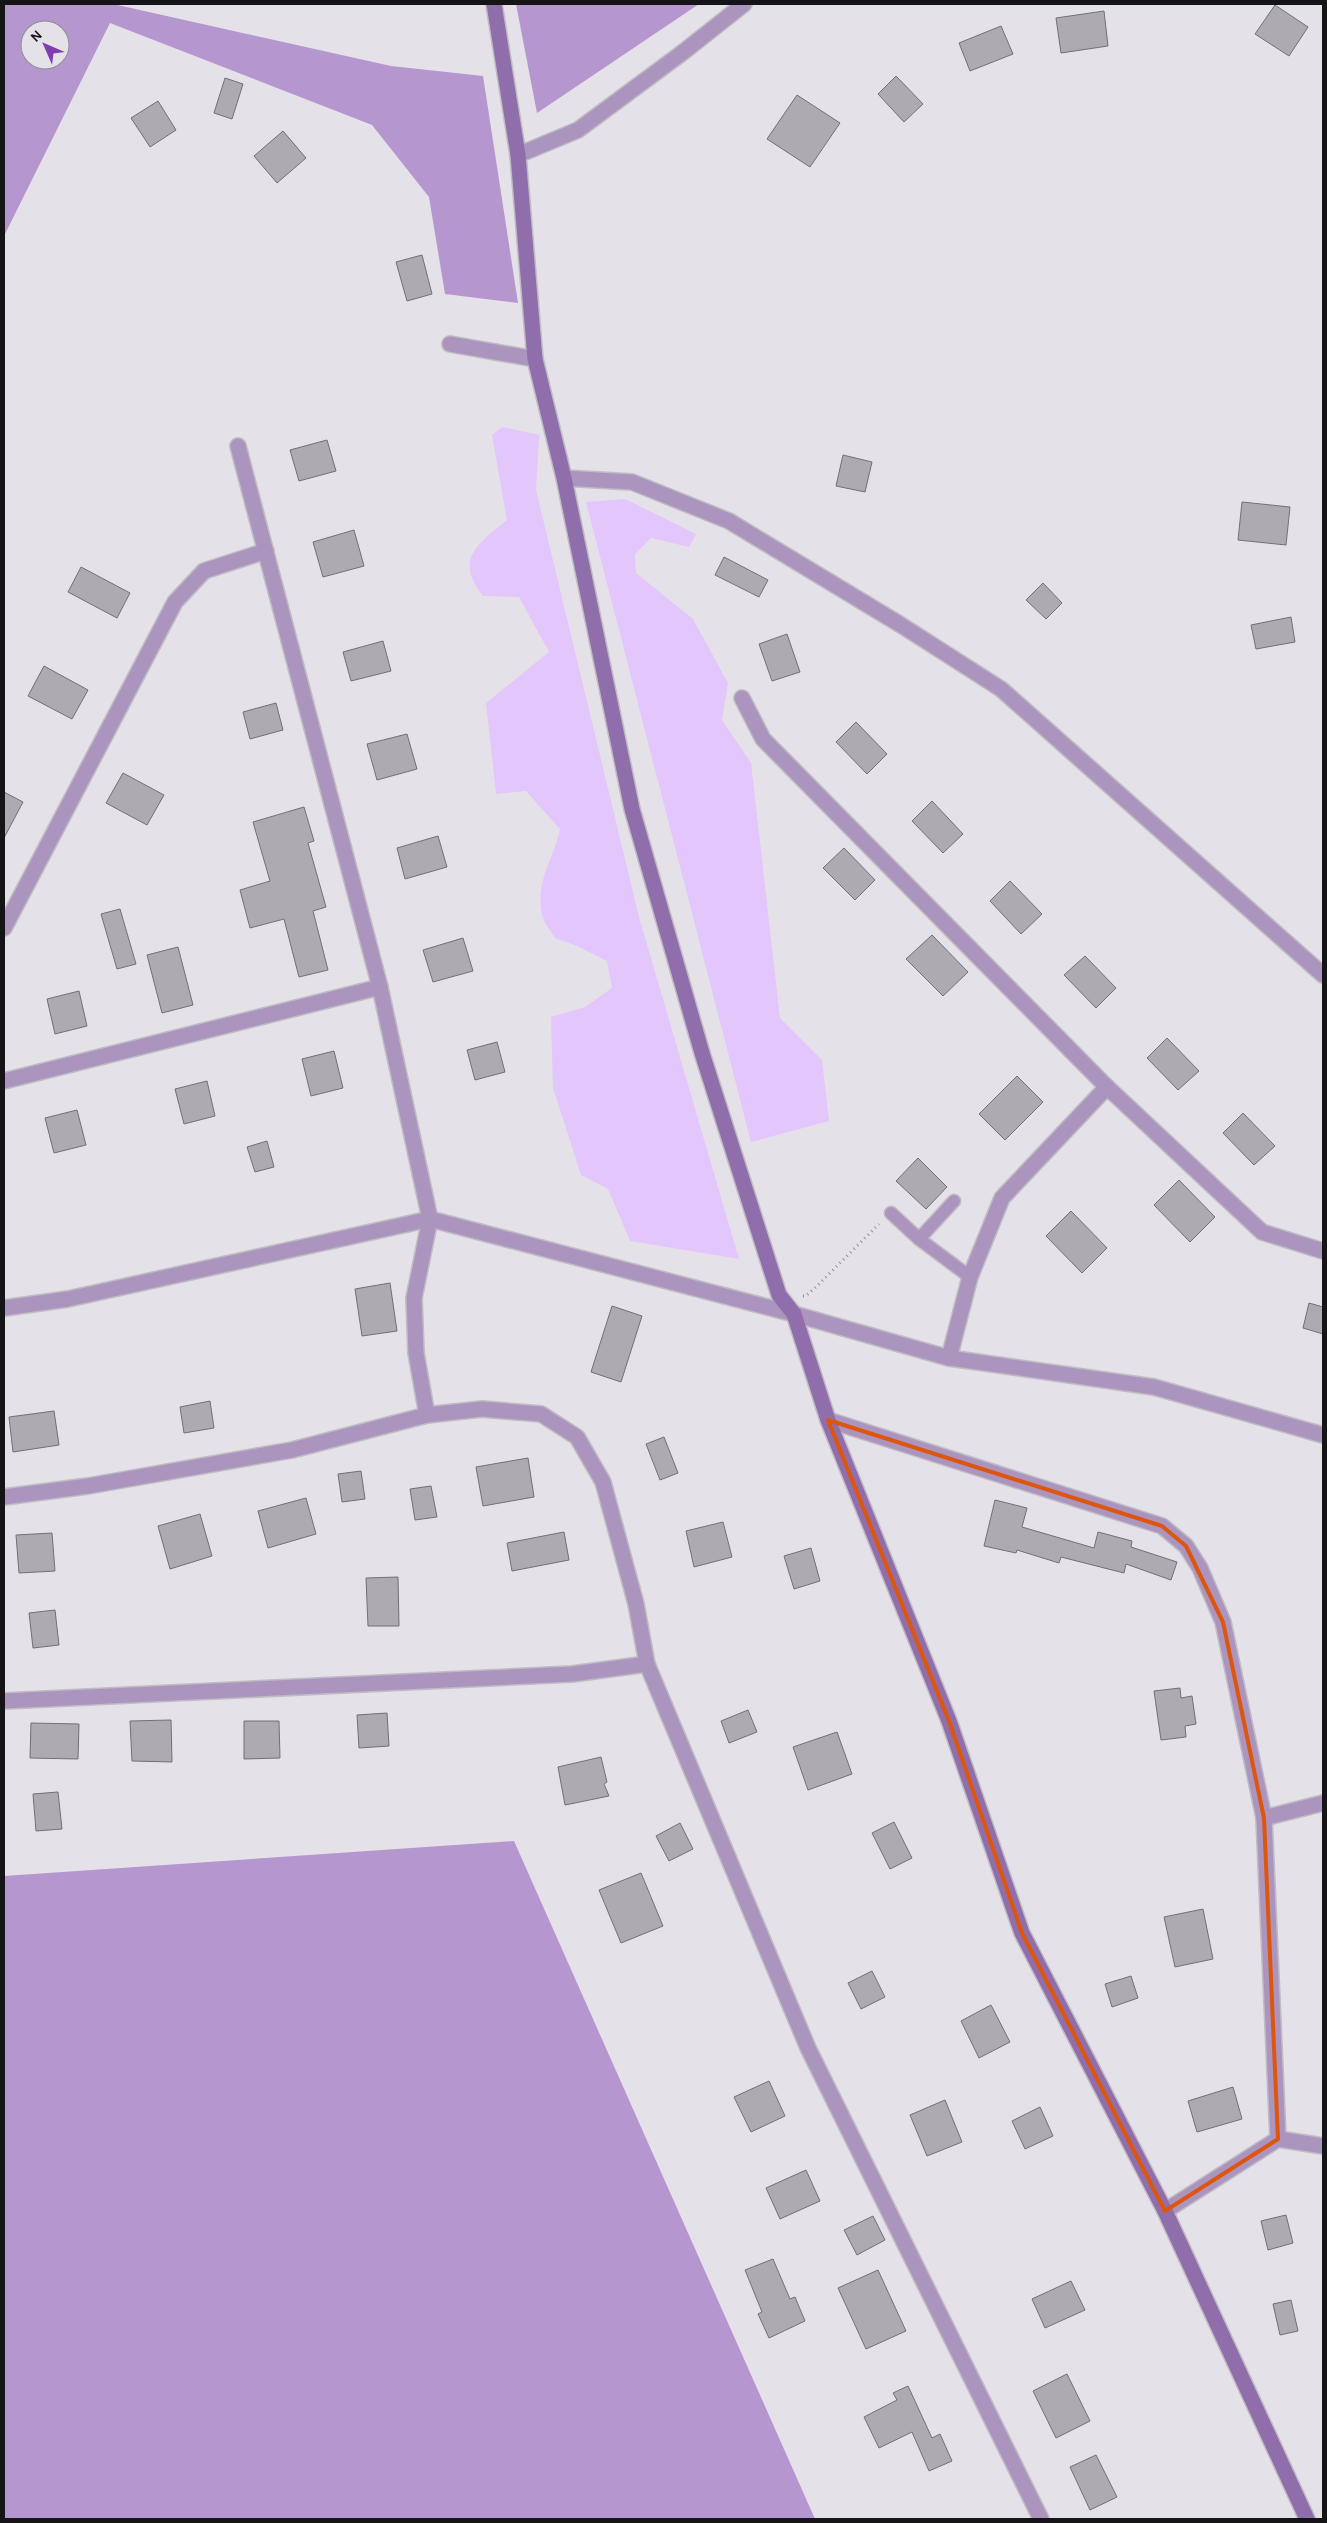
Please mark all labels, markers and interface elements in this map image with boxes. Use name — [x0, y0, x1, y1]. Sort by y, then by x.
north arrow — [20, 20, 70, 70]
text: N — [28, 28, 45, 45]

